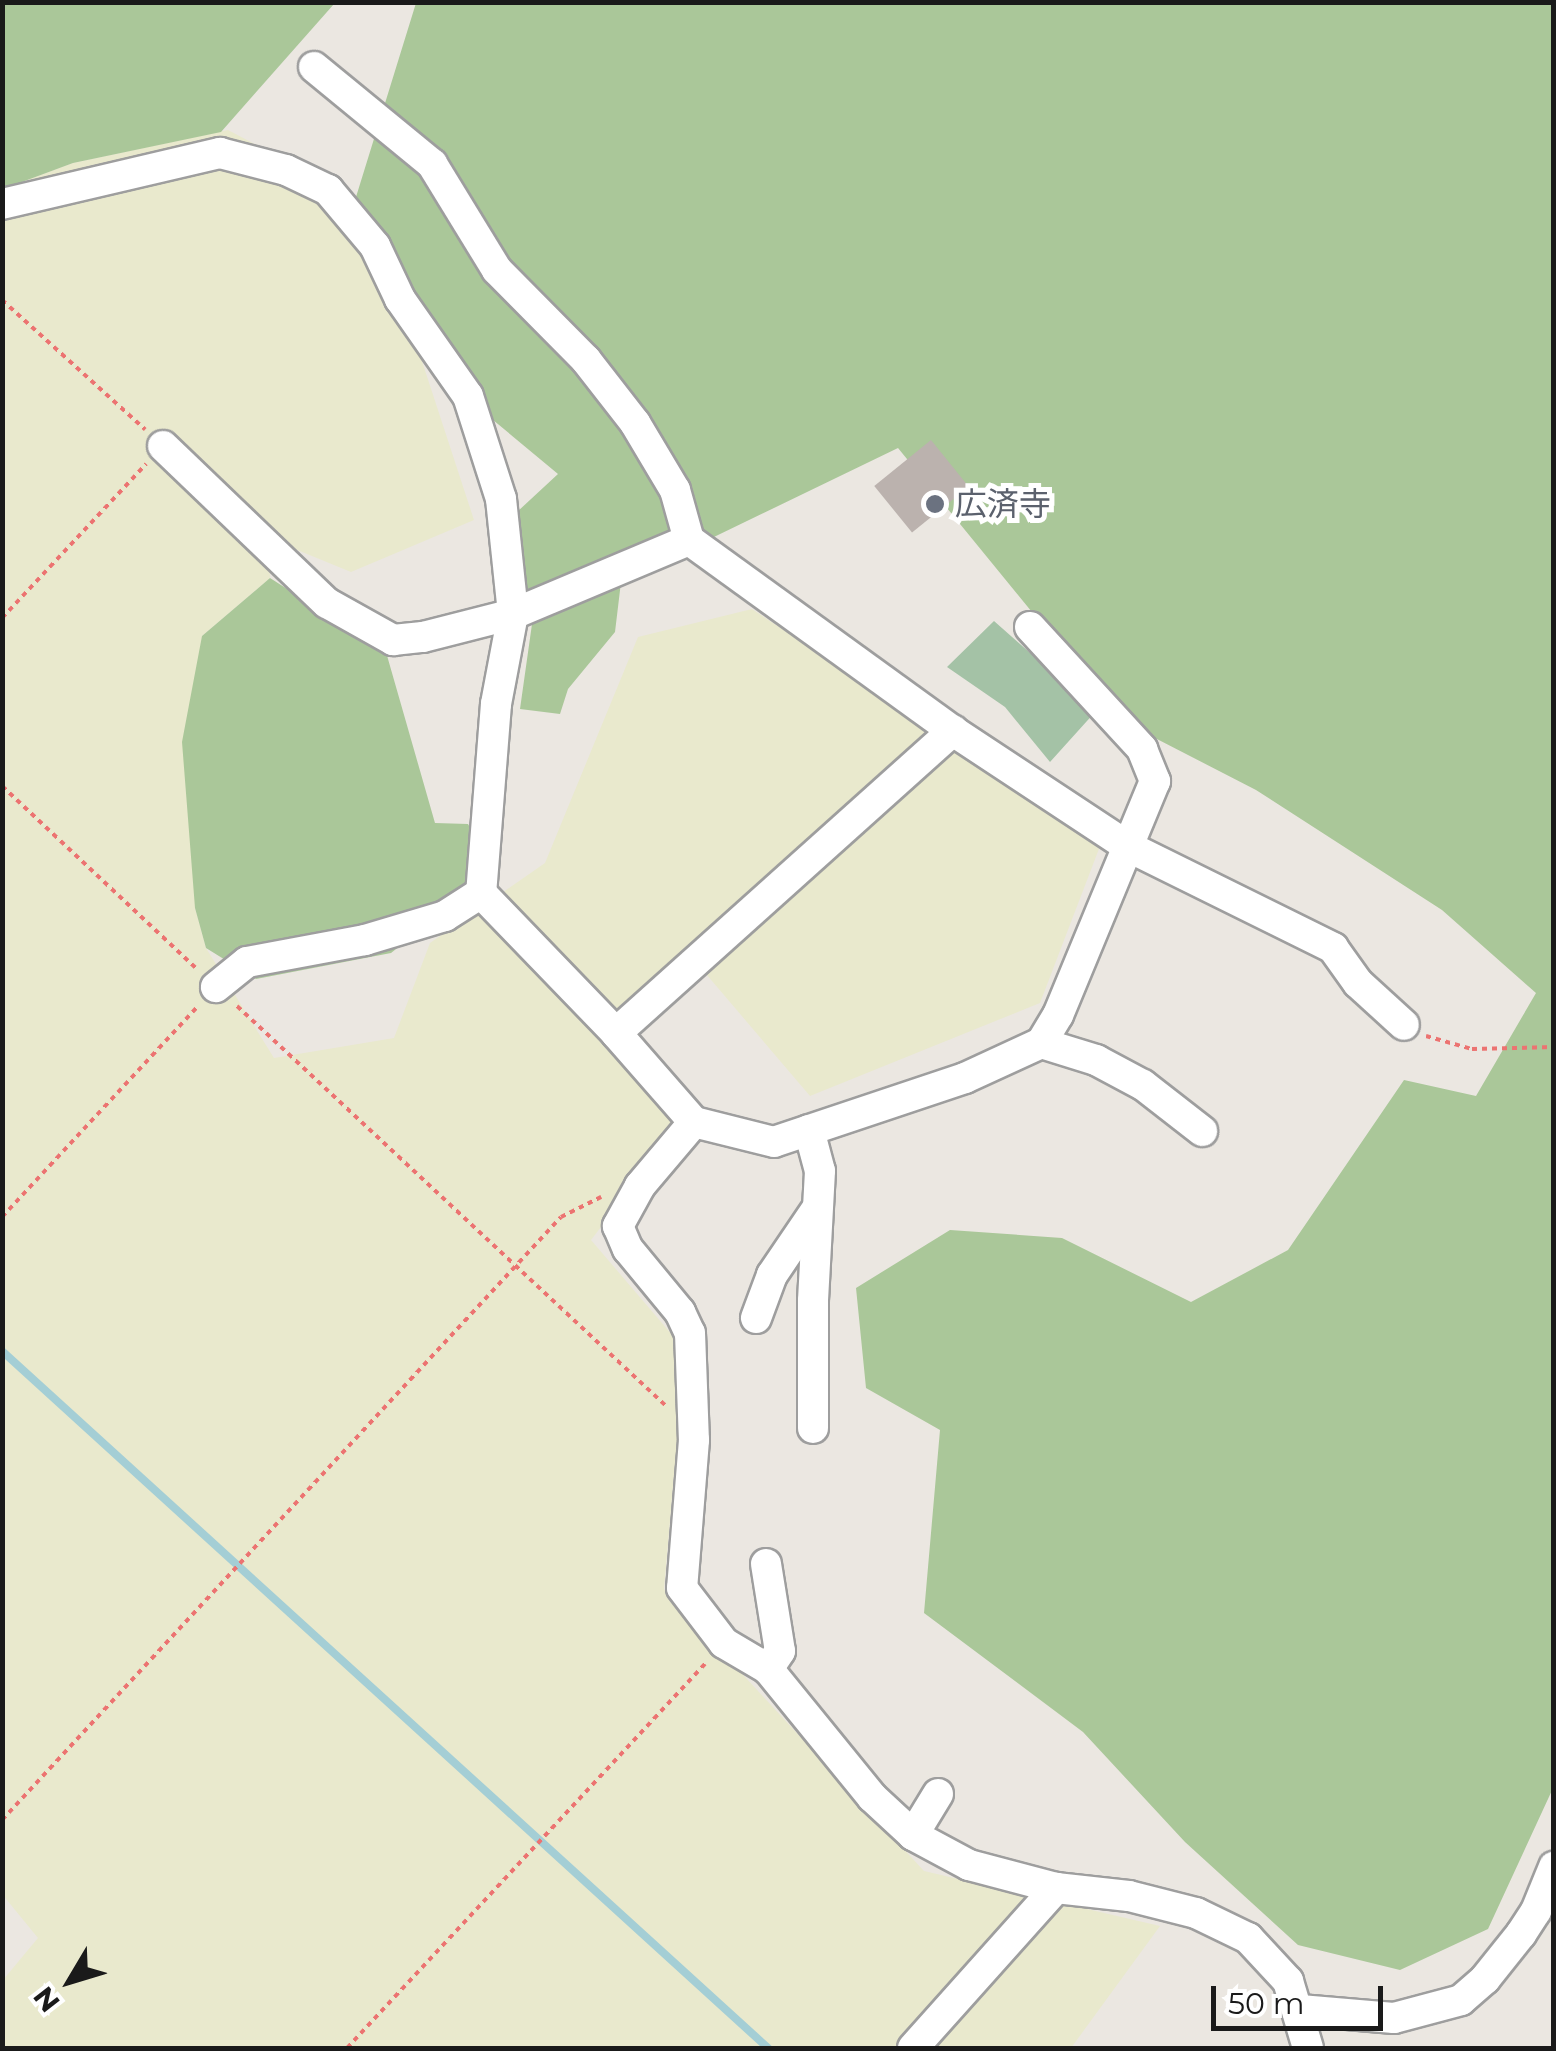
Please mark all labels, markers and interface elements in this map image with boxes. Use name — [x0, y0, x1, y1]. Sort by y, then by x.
place label: 広済寺 — [955, 485, 1051, 523]
marker: 広済寺 — [924, 493, 946, 515]
north arrow — [20, 1931, 120, 2031]
scale bar — [1216, 1966, 1388, 2028]
text: N — [26, 1980, 67, 2019]
text: 50 m — [1228, 1985, 1305, 2022]

